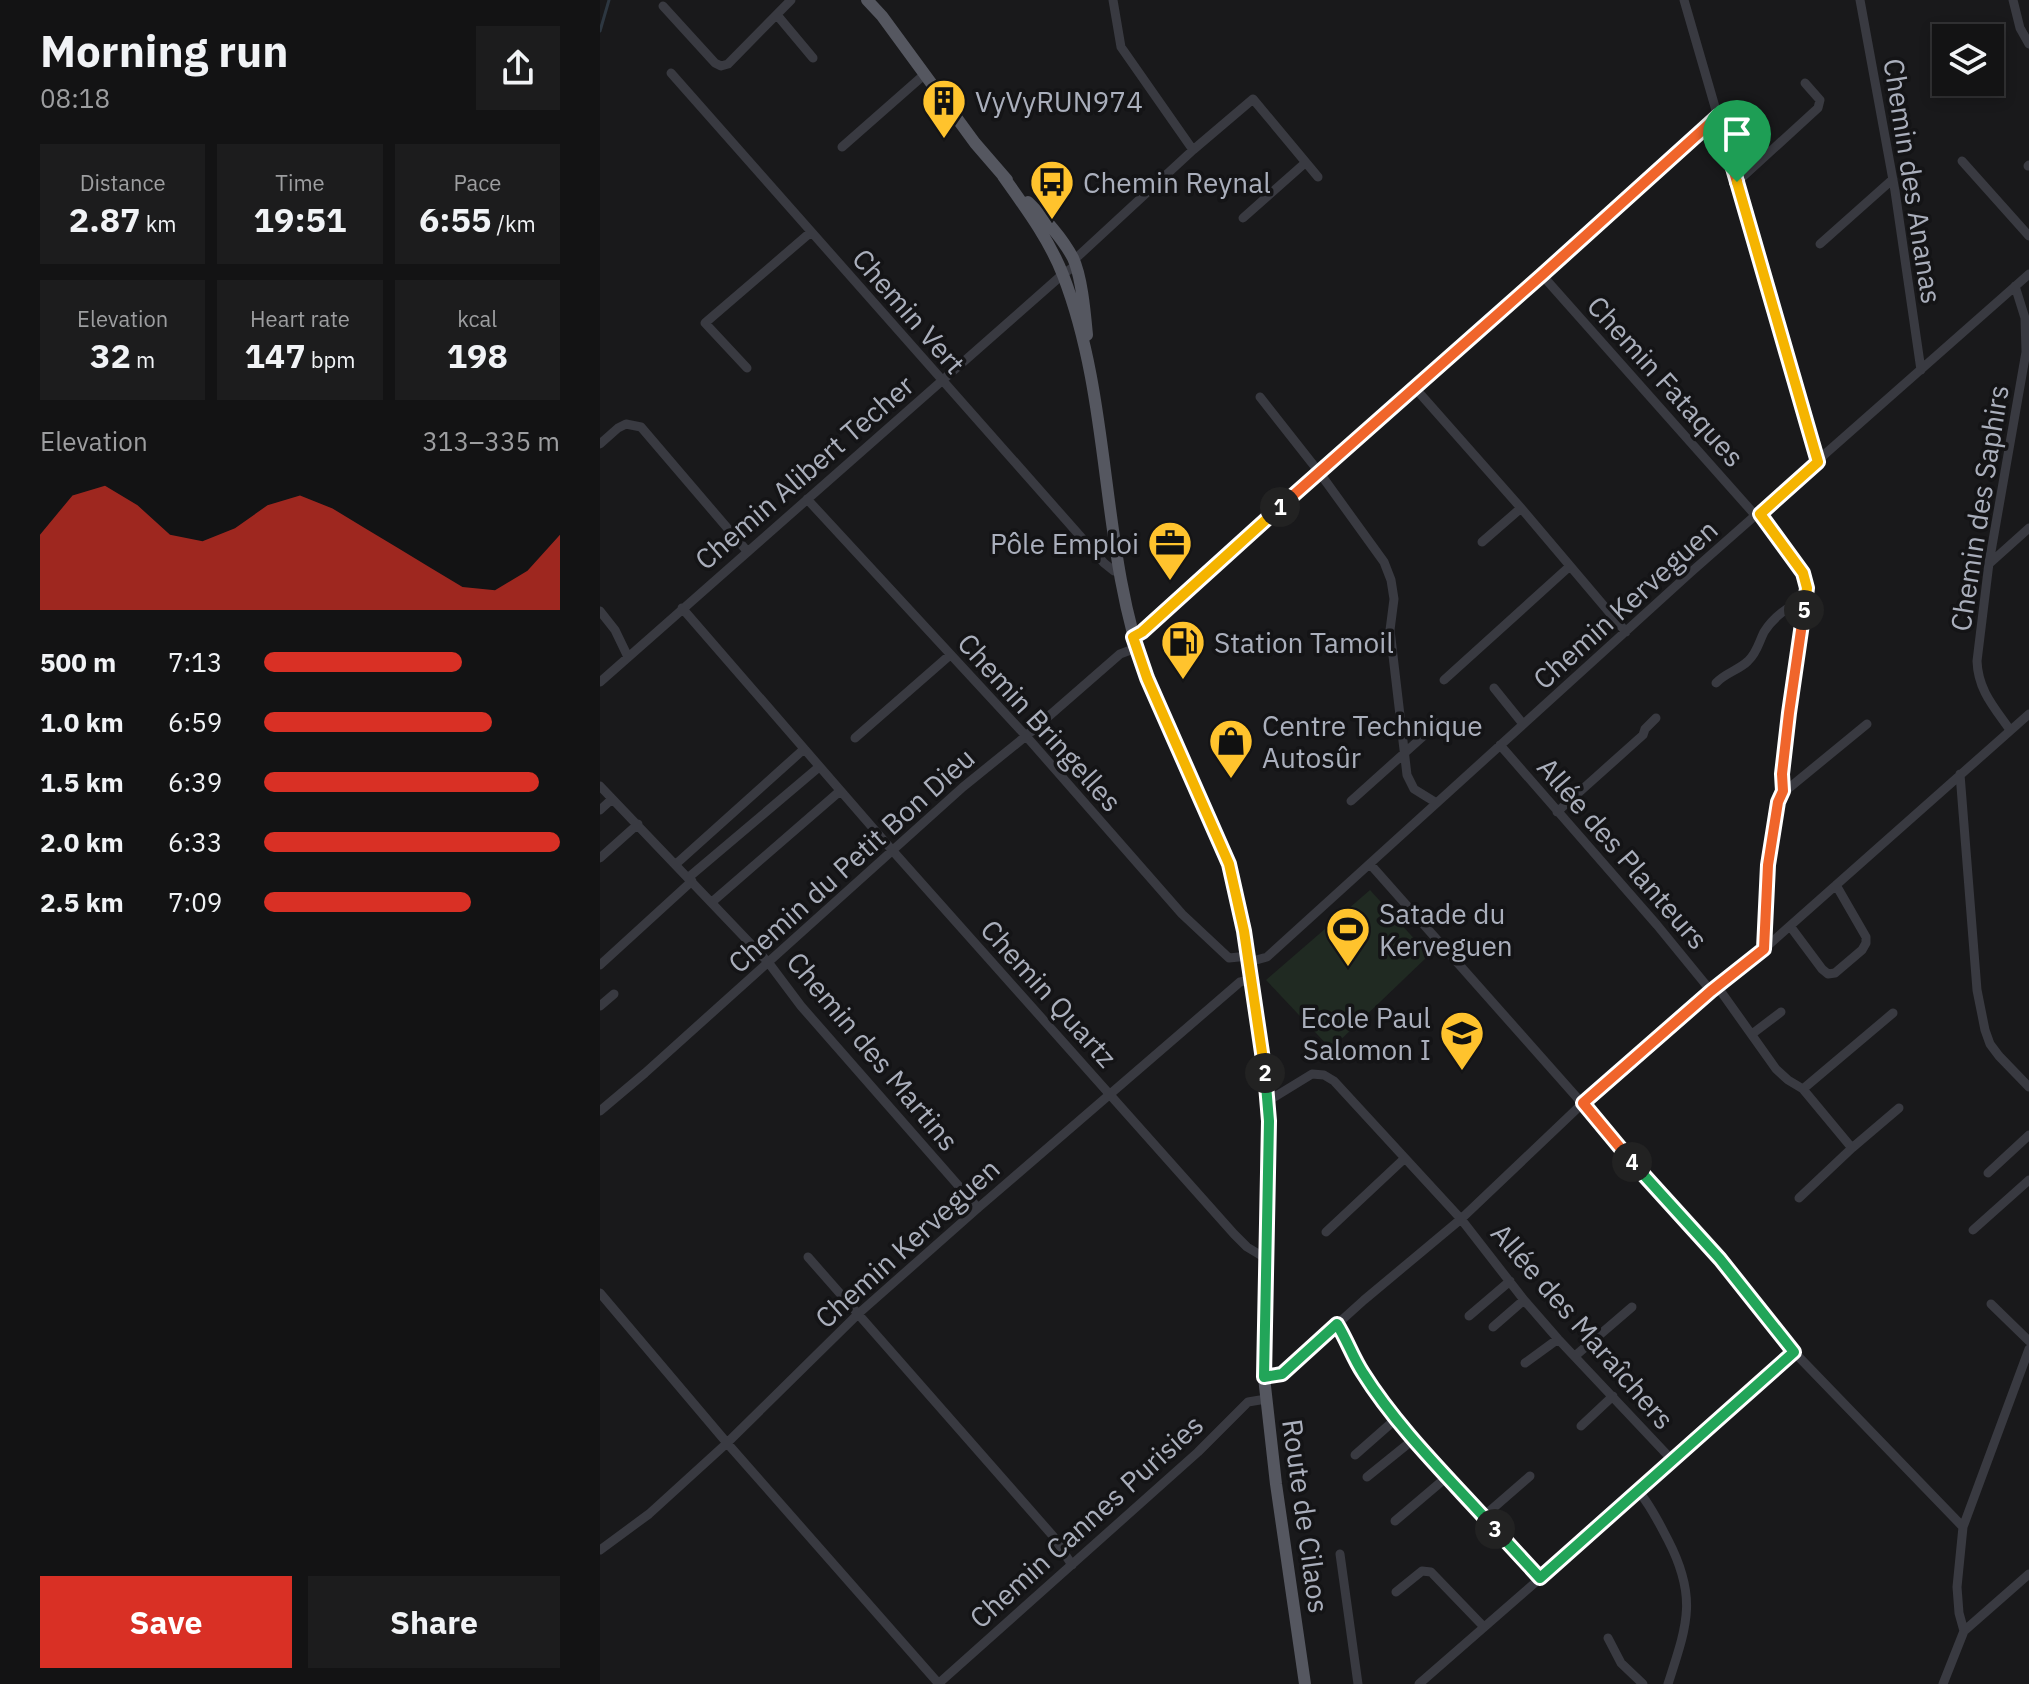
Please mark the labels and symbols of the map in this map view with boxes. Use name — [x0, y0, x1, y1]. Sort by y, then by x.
street label: Chemin des Ananas — [1875, 56, 1951, 306]
building icon: VyVyRUN974 — [920, 77, 968, 140]
place label: VyVyRUN974 — [975, 83, 1143, 120]
pin — [1703, 100, 1771, 182]
bus stop icon: Chemin Reynal — [1028, 158, 1076, 221]
place label: Chemin Reynal — [1083, 164, 1271, 201]
street label: Chemin Vert — [844, 241, 974, 381]
street label: Chemin Fataques — [1579, 288, 1753, 474]
street label: Chemin Alibert Techer — [687, 367, 921, 577]
street label: Chemin des Saphirs — [1941, 382, 2017, 634]
pin: 1 — [1260, 487, 1300, 527]
street label: Chemin Kerveguen — [1525, 511, 1725, 697]
office icon: Pôle Emploi — [1146, 519, 1194, 582]
place label: Pôle Emploi — [990, 525, 1139, 562]
pin: 5 — [1784, 590, 1824, 630]
fuel station icon: Station Tamoil — [1159, 618, 1207, 681]
place label: Station Tamoil — [1214, 624, 1394, 661]
street label: Chemin Bringelles — [950, 625, 1130, 819]
place label: Centre Technique Autosûr — [1262, 707, 1483, 776]
shop icon: Centre Technique Autosûr — [1207, 717, 1255, 780]
street label: Chemin du Petit Bon Dieu — [720, 739, 982, 981]
street label: Allée des Planteurs — [1529, 749, 1717, 957]
place label: Satade du Kerveguen — [1379, 895, 1513, 964]
sports icon: Satade du Kerveguen — [1324, 905, 1372, 968]
street label: Chemin Quartz — [973, 911, 1125, 1075]
street label: Chemin des Martins — [779, 944, 967, 1158]
place label: Ecole Paul Salomon I — [1301, 999, 1431, 1068]
school or university icon: Ecole Paul Salomon I — [1438, 1009, 1486, 1072]
pin: 2 — [1245, 1053, 1285, 1093]
pin: 4 — [1612, 1142, 1652, 1182]
street label: Chemin Kerveguen — [807, 1150, 1007, 1336]
street label: Allée des Maraîchers — [1483, 1215, 1683, 1437]
street label: Chemin Cannes Purisies — [961, 1406, 1211, 1636]
street label: Route de Cilaos — [1274, 1417, 1338, 1615]
pin: 3 — [1475, 1509, 1515, 1549]

